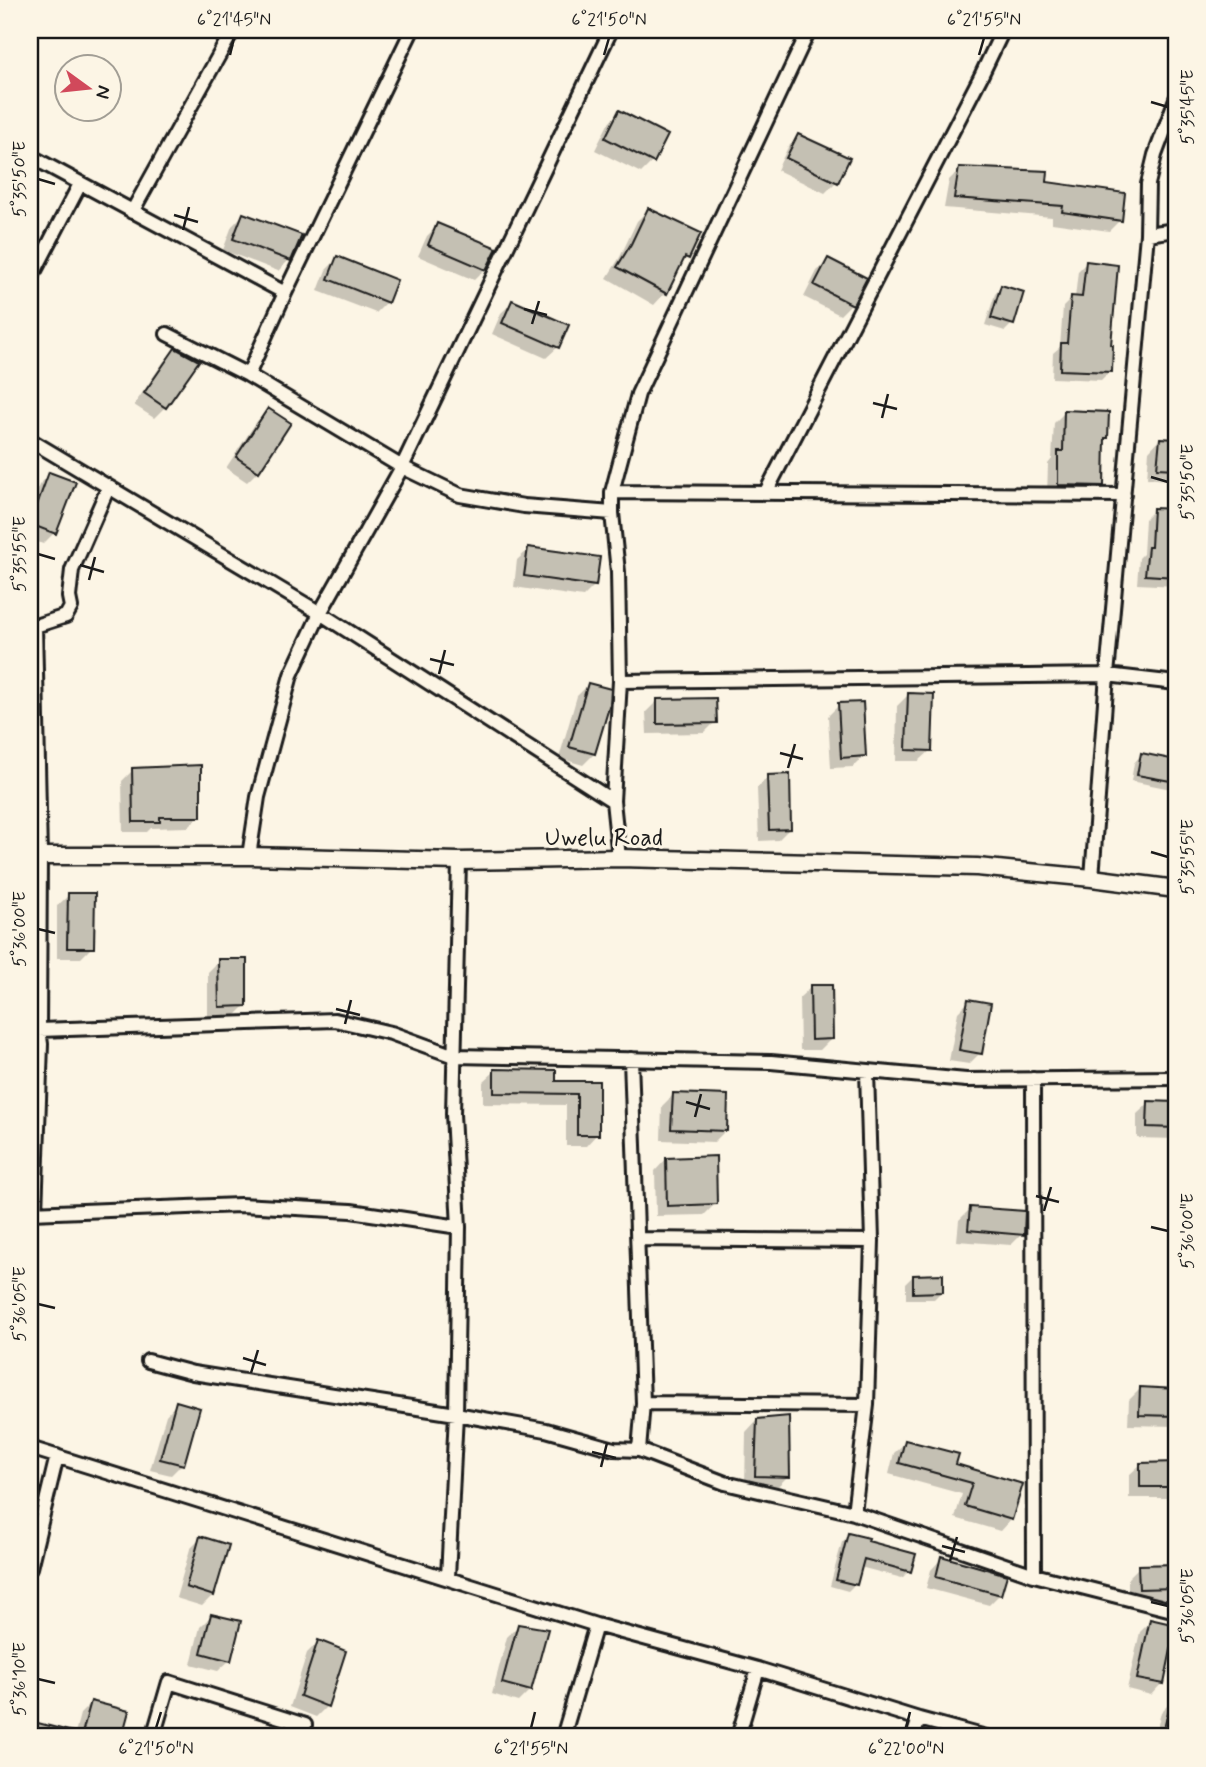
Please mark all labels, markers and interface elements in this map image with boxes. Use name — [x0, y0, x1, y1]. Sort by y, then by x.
text: 6°21'45"N — [197, 8, 271, 32]
text: 6°21'50"N — [571, 8, 647, 32]
text: 6°21'55"N — [947, 8, 1021, 32]
north arrow — [52, 52, 122, 122]
text: 5°35'45"E — [1176, 69, 1200, 145]
text: N — [89, 83, 117, 101]
text: 5°35'50"E — [8, 141, 32, 217]
text: 5°35'50"E — [1176, 444, 1200, 520]
text: 5°35'55"E — [8, 516, 32, 592]
text: 5°35'55"E — [1176, 819, 1200, 895]
street label: Uwelu Road — [545, 823, 663, 854]
text: 5°36'00"E — [8, 891, 32, 967]
text: 5°36'00"E — [1176, 1193, 1200, 1269]
text: 5°36'05"E — [8, 1266, 32, 1342]
text: 5°36'05"E — [1176, 1568, 1200, 1644]
text: 5°36'10"E — [8, 1642, 32, 1716]
text: 6°21'50"N — [118, 1737, 194, 1761]
text: 6°21'55"N — [494, 1737, 568, 1761]
text: 6°22'00"N — [868, 1737, 944, 1761]

